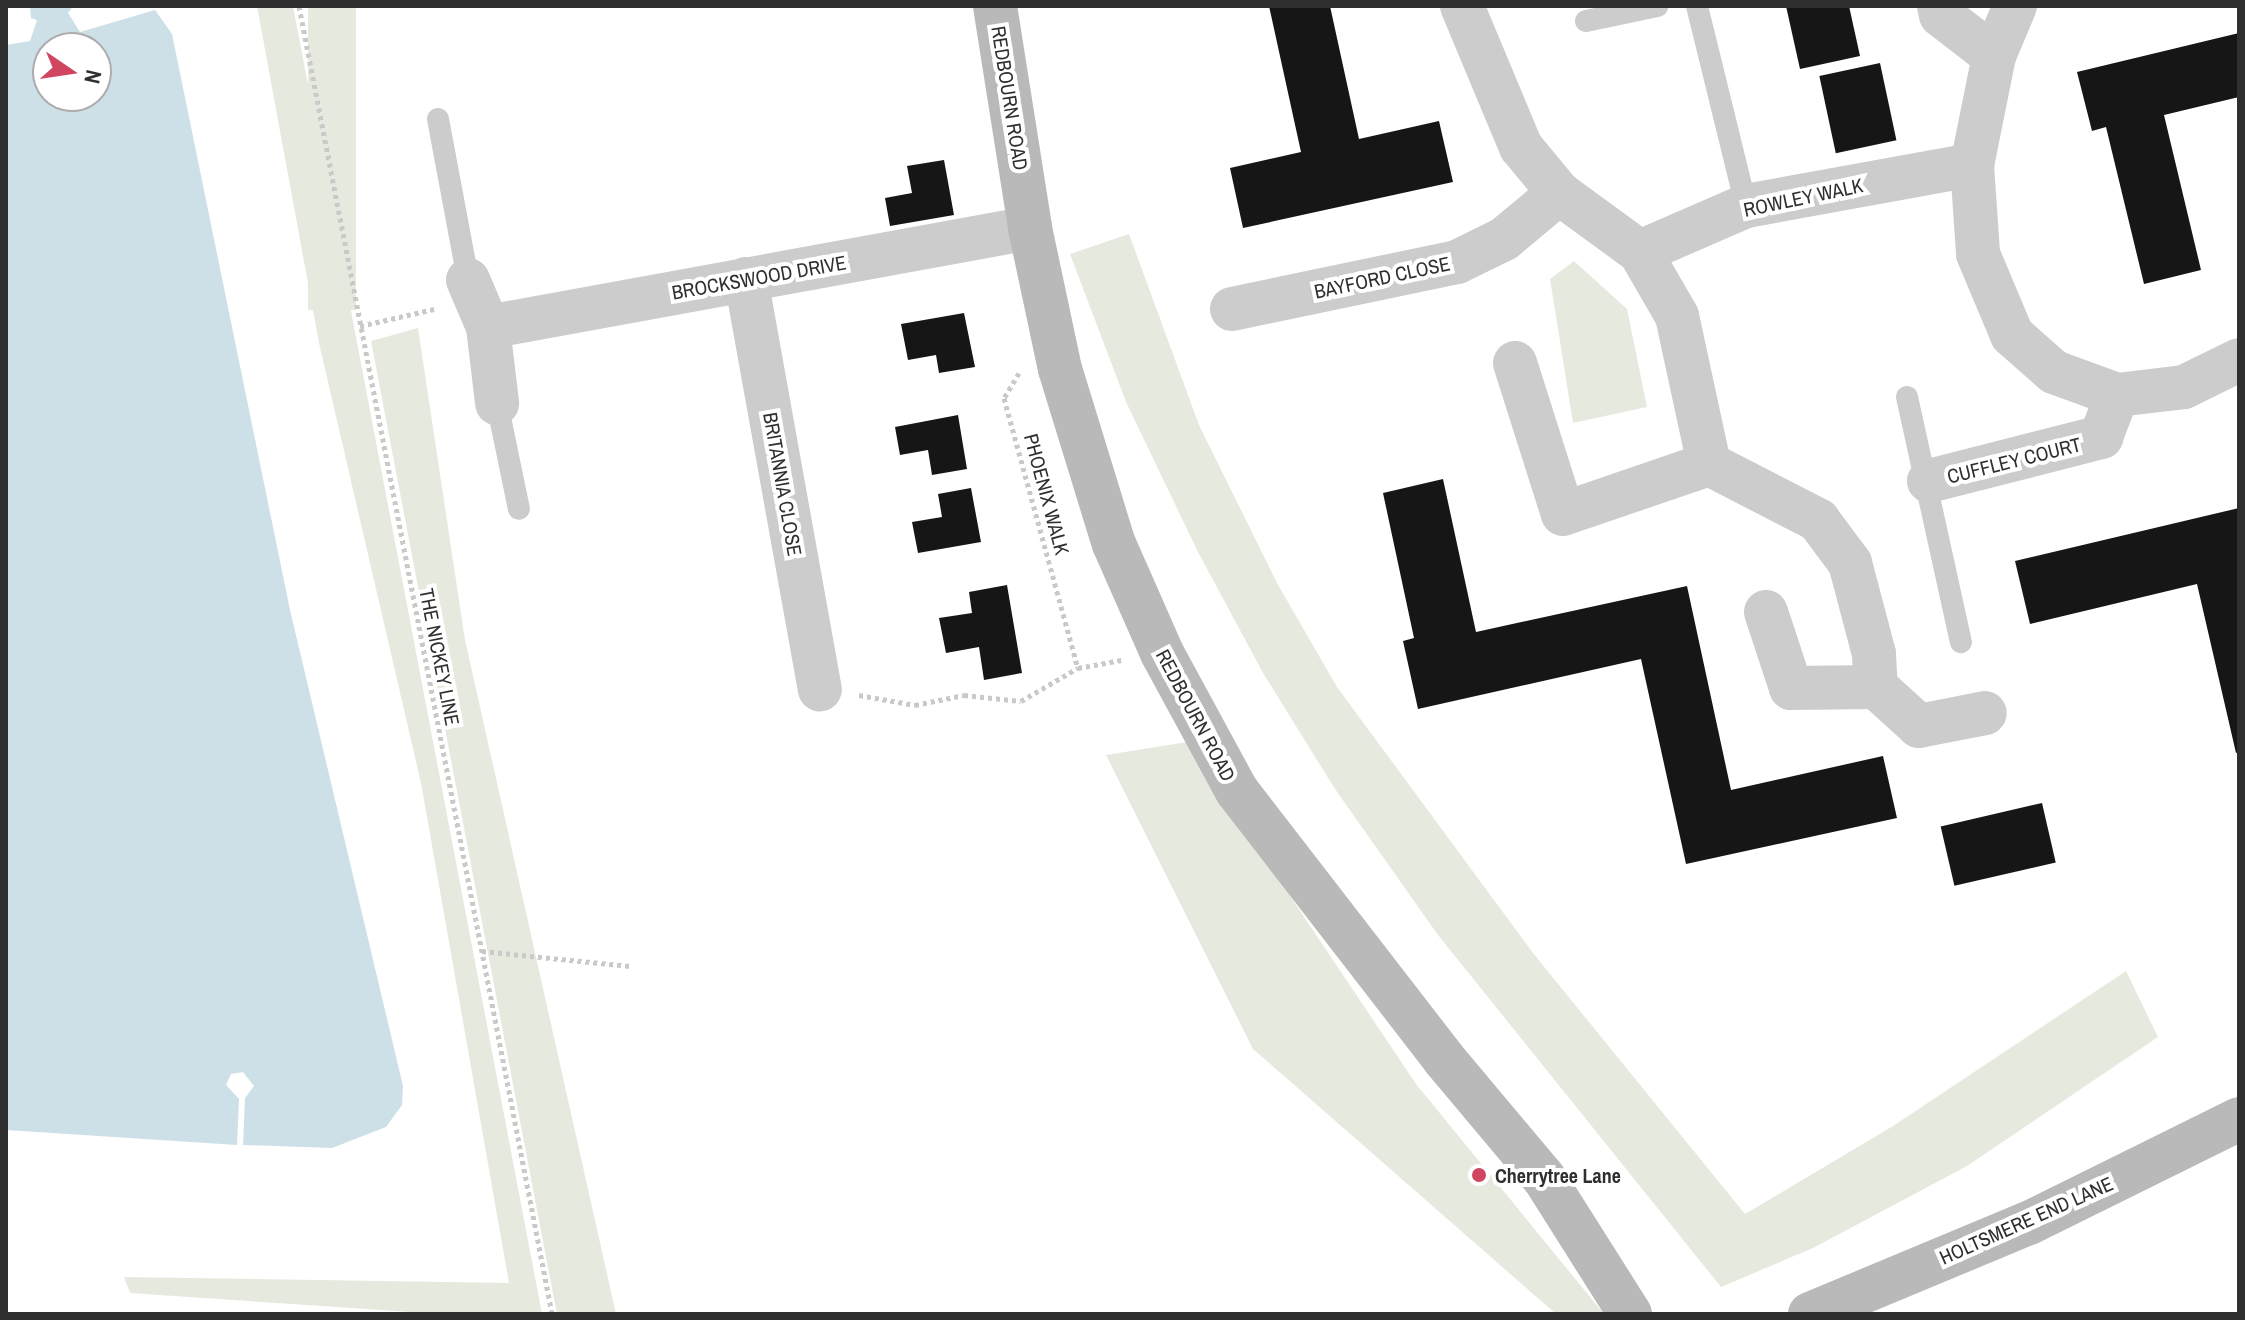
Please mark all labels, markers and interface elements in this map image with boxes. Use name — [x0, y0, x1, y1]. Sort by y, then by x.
street label: REDBOURN ROAD — [987, 24, 1033, 172]
north arrow — [32, 32, 112, 112]
text: N — [77, 67, 110, 87]
street label: ROWLEY WALK — [1741, 173, 1865, 221]
street label: BROCKSWOOD DRIVE — [670, 250, 848, 304]
street label: BAYFORD CLOSE — [1312, 251, 1452, 303]
street label: BRITANNIA CLOSE — [758, 410, 808, 558]
street label: PHOENIX WALK — [1019, 431, 1075, 557]
street label: CUFFLEY COURT — [1944, 432, 2084, 488]
street label: THE NICKEY LINE — [415, 586, 465, 728]
street label: REDBOURN ROAD — [1151, 645, 1241, 785]
place label: Cherrytree Lane — [1495, 1163, 1621, 1187]
marker: Cherrytree Lane — [1470, 1166, 1488, 1184]
street label: HOLTSMERE END LANE — [1936, 1171, 2116, 1269]

